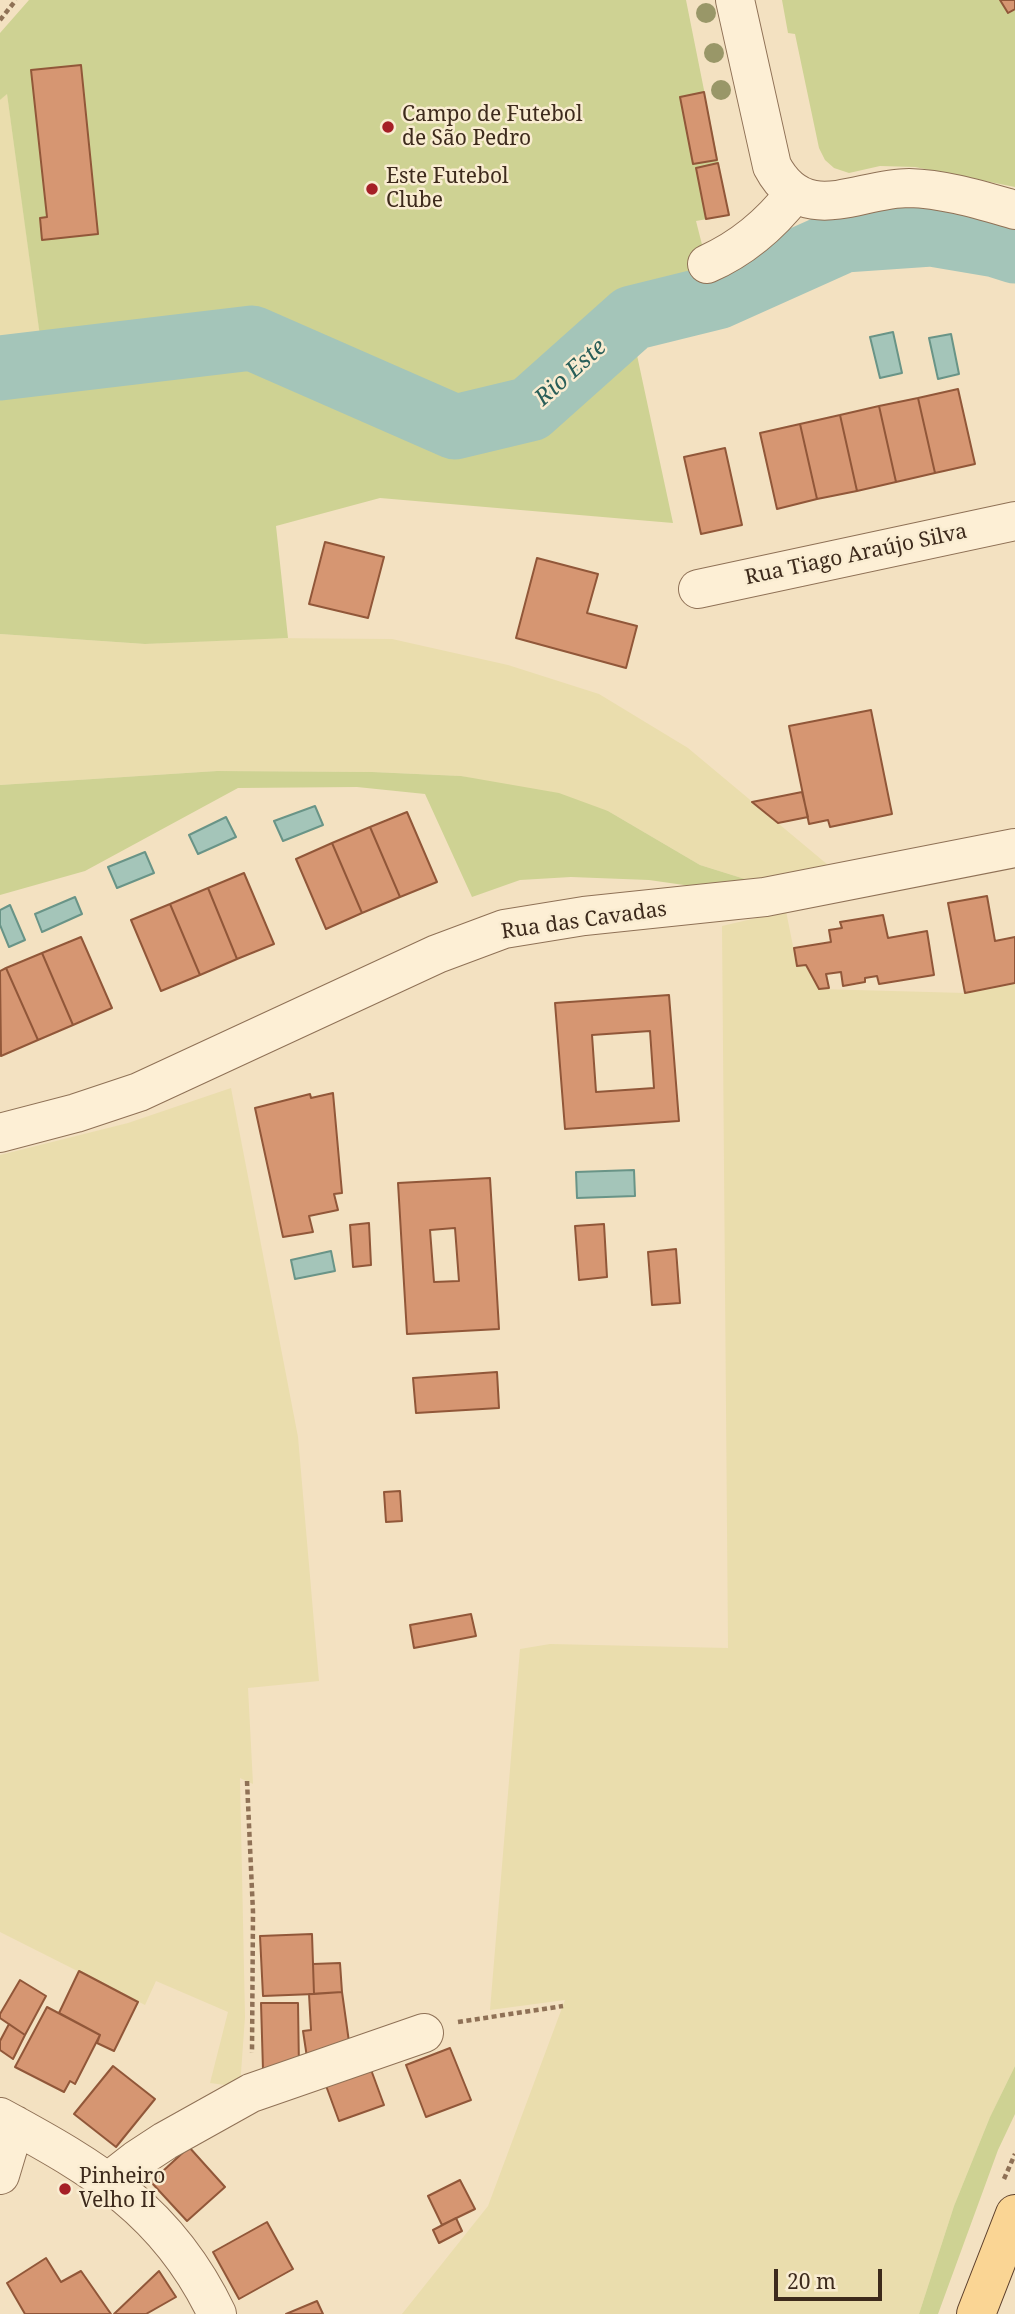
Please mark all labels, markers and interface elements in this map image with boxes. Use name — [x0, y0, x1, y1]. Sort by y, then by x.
place label: Campo de Futebol de São Pedro — [402, 102, 582, 152]
marker: Campo de Futebol de São Pedro — [380, 119, 396, 135]
place label: Este Futebol Clube — [386, 164, 509, 214]
marker: Este Futebol Clube — [364, 181, 380, 197]
water label: Rio Este — [530, 334, 612, 412]
street label: Rua Tiago Araújo Silva — [743, 519, 969, 591]
street label: Rua das Cavadas — [500, 897, 668, 945]
place label: Pinheiro Velho II — [79, 2164, 165, 2214]
marker: Pinheiro Velho II — [57, 2181, 73, 2197]
scale bar — [777, 2254, 886, 2298]
text: 20 m — [787, 2267, 836, 2295]

